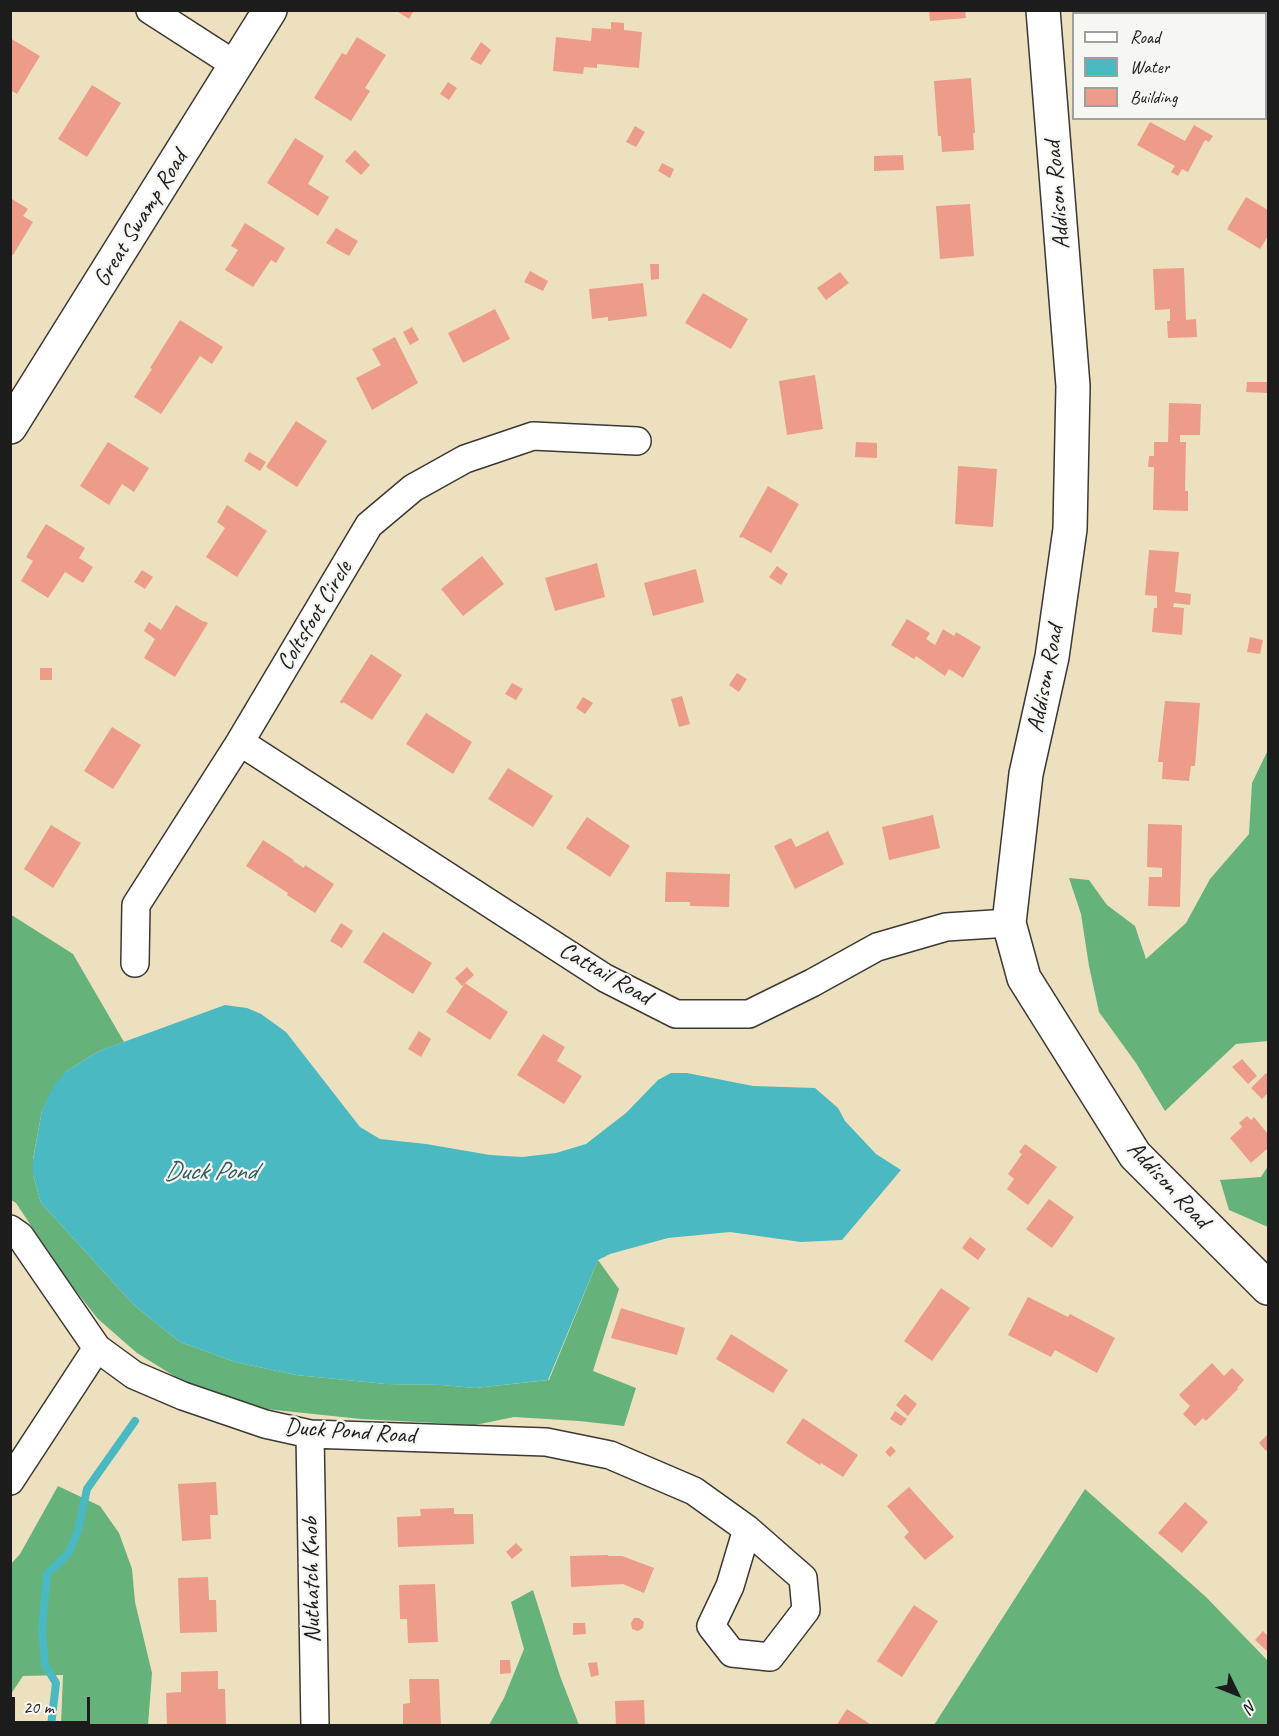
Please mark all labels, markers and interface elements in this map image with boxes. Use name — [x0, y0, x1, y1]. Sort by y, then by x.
legend — [1072, 12, 1267, 120]
text: Road — [1130, 26, 1160, 48]
text: Water — [1130, 56, 1169, 78]
text: Building — [1130, 86, 1177, 108]
street label: Addison Road — [1039, 140, 1077, 250]
street label: Great Swamp Road — [88, 146, 194, 292]
street label: Coltsfoot Circle — [271, 556, 359, 676]
street label: Addison Road — [1021, 623, 1071, 735]
street label: Cattail Road — [554, 936, 656, 1012]
street label: Addison Road — [1120, 1135, 1216, 1235]
water label: Duck Pond — [164, 1156, 256, 1188]
street label: Duck Pond Road — [284, 1413, 416, 1451]
street label: Nuthatch Knob — [297, 1517, 327, 1643]
north arrow — [1207, 1664, 1267, 1724]
scale bar — [15, 1685, 93, 1723]
text: 20 m — [23, 1696, 54, 1718]
text: N — [1239, 1696, 1261, 1717]

